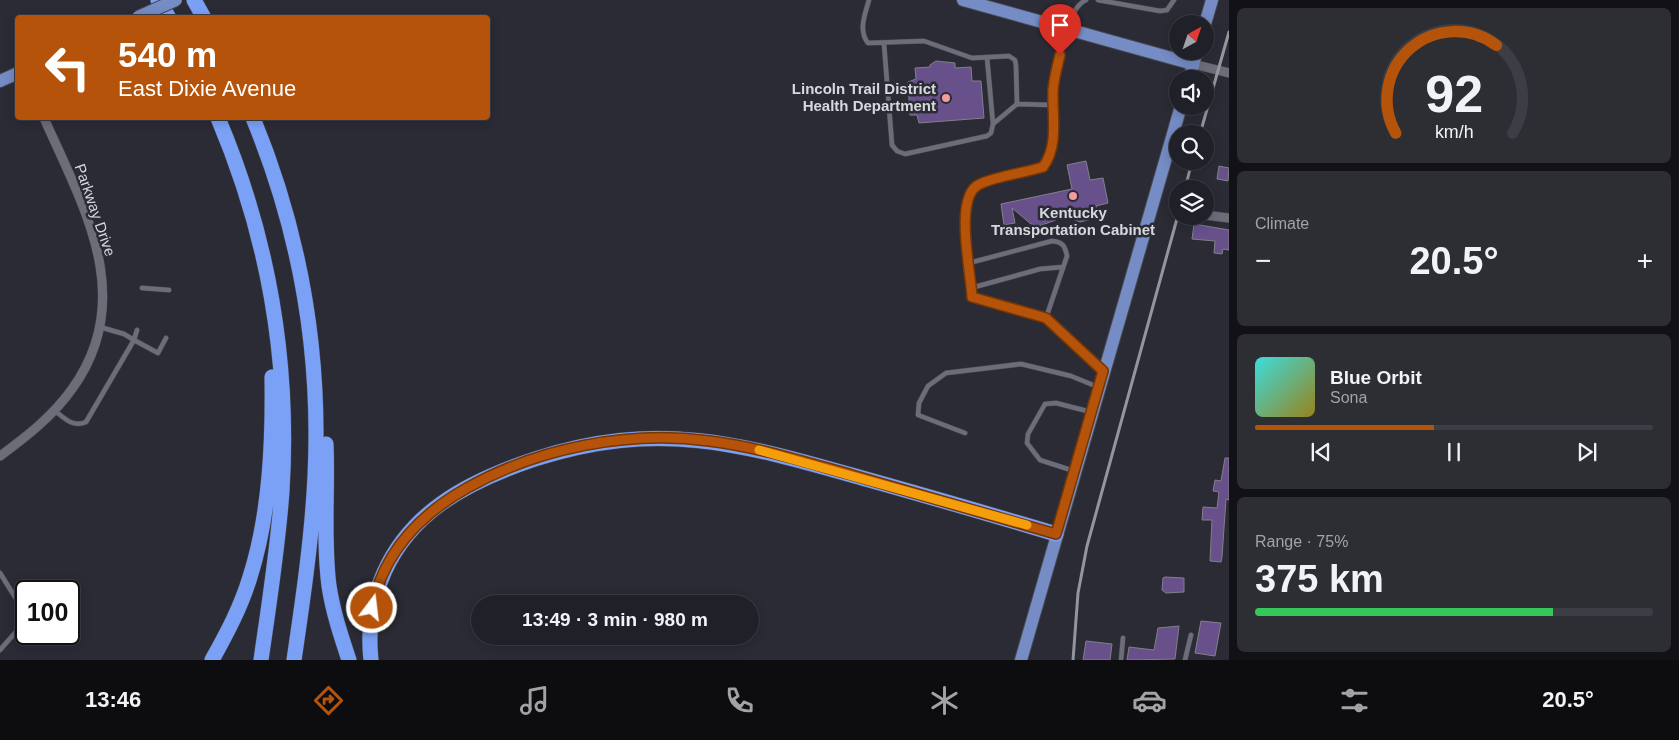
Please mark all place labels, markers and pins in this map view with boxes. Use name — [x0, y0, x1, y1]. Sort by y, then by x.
pin — [1039, 4, 1081, 55]
place label: Lincoln Trail District Health Department — [792, 80, 936, 114]
marker: Lincoln Trail District Health Department — [940, 92, 952, 104]
marker: Kentucky Transportation Cabinet — [1067, 190, 1079, 202]
place label: Kentucky Transportation Cabinet — [991, 204, 1155, 238]

